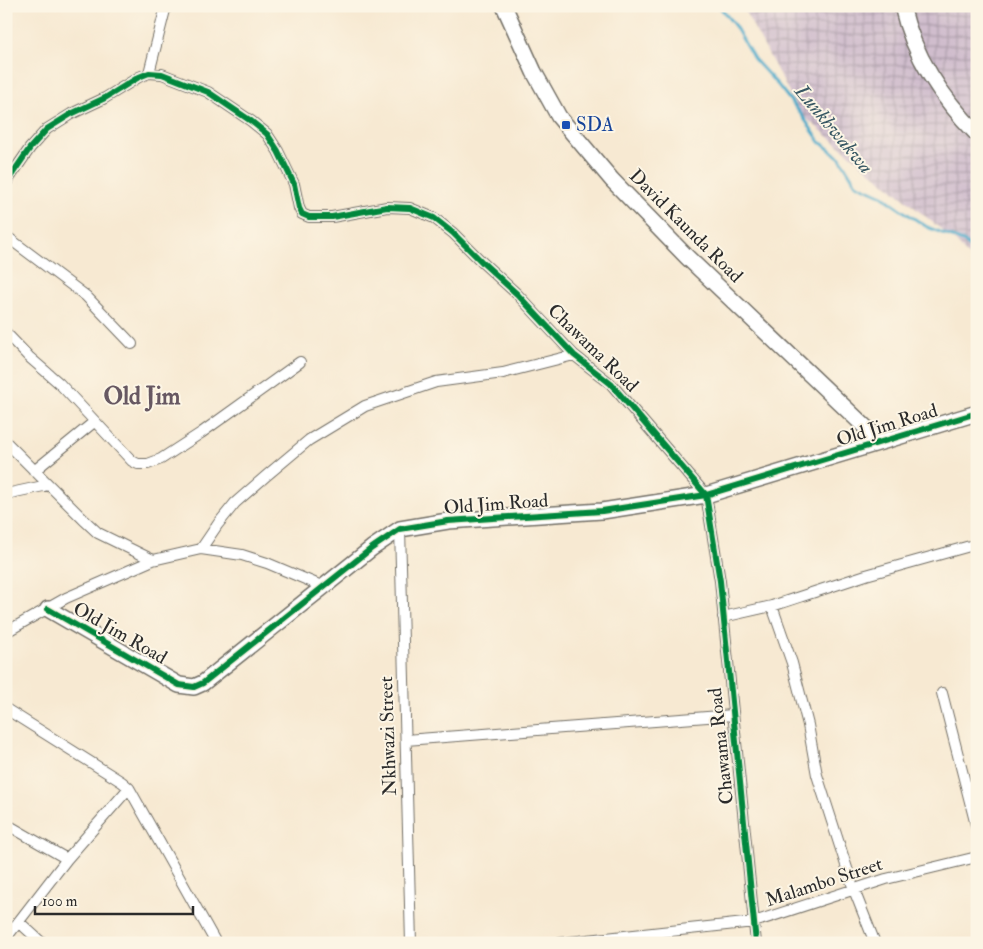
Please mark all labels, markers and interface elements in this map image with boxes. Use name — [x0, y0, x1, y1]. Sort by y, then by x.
water label: Lunkhwakwa — [789, 78, 879, 179]
place label: SDA — [576, 113, 614, 137]
marker: SDA — [560, 119, 572, 131]
street label: David Kaunda Road — [624, 164, 748, 288]
street label: Chawama Road — [542, 299, 644, 398]
district label: Old Jim — [104, 381, 181, 412]
street label: Old Jim Road — [833, 398, 941, 452]
street label: Old Jim Road — [443, 488, 550, 520]
street label: Old Jim Road — [69, 596, 172, 670]
street label: Nkhwazi Street — [374, 676, 402, 796]
street label: Chawama Road — [703, 686, 739, 806]
street label: Malambo Street — [762, 852, 886, 912]
scale bar — [35, 884, 192, 916]
text: 100 m — [42, 892, 78, 911]

